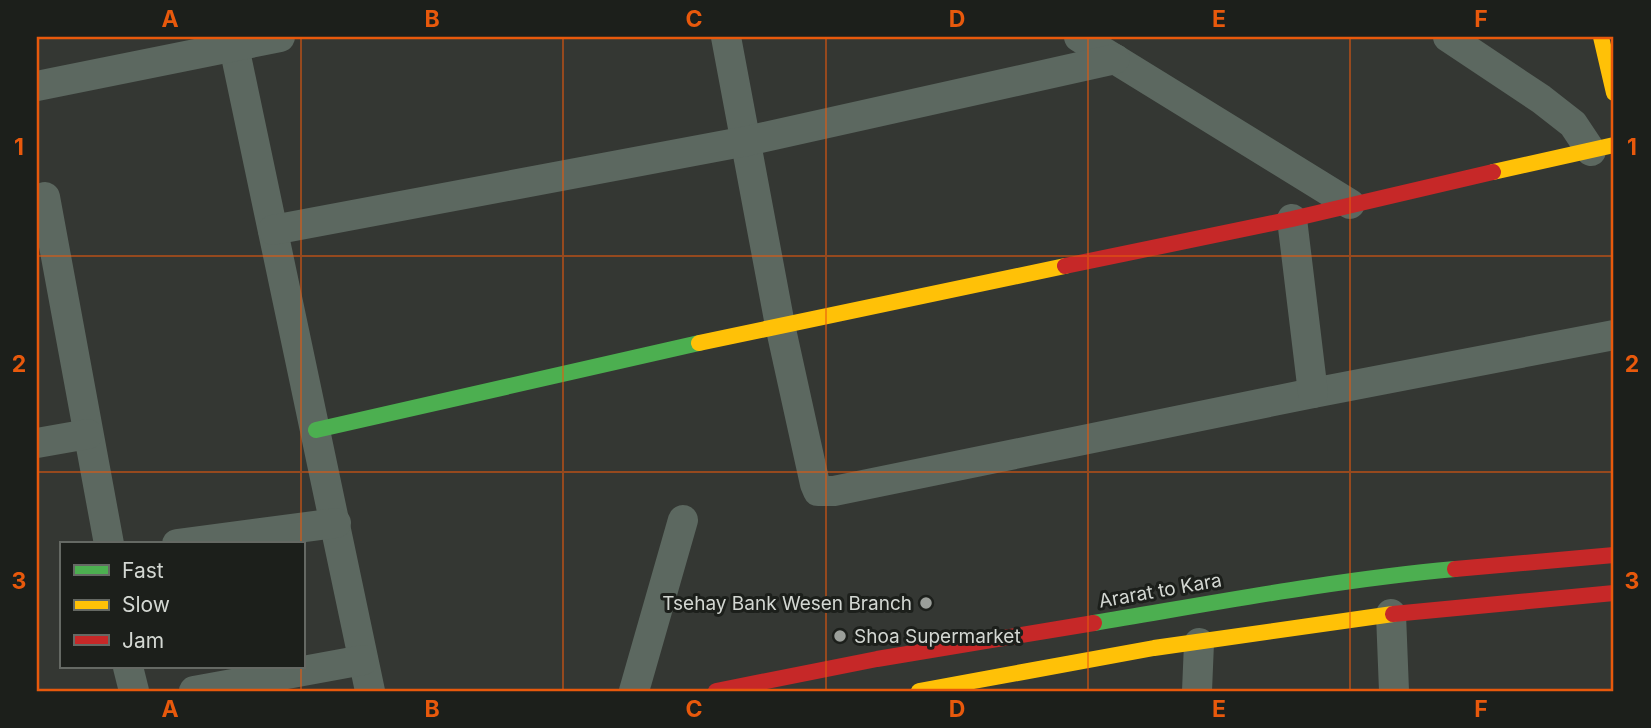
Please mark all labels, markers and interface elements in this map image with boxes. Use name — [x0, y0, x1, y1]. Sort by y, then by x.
text: A — [161, 5, 179, 33]
text: B — [424, 5, 440, 33]
text: C — [685, 5, 703, 33]
text: D — [949, 5, 965, 33]
text: E — [1212, 5, 1226, 33]
text: F — [1474, 5, 1488, 33]
text: 1 — [14, 133, 24, 161]
text: 1 — [1627, 133, 1637, 161]
text: 2 — [12, 350, 26, 378]
text: 2 — [1625, 350, 1639, 378]
legend — [60, 542, 304, 668]
text: Fast — [122, 558, 164, 583]
text: 3 — [12, 567, 26, 595]
text: 3 — [1625, 567, 1639, 595]
street label: Ararat to Kara — [1097, 568, 1223, 613]
text: Slow — [122, 592, 170, 617]
place label: Tsehay Bank Wesen Branch — [662, 592, 912, 615]
marker: Tsehay Bank Wesen Branch — [918, 595, 934, 611]
place label: Shoa Supermarket — [854, 625, 1021, 648]
text: Jam — [122, 628, 164, 653]
marker: Shoa Supermarket — [832, 628, 848, 644]
text: A — [161, 695, 179, 723]
text: B — [424, 695, 440, 723]
text: C — [685, 695, 703, 723]
text: D — [949, 695, 965, 723]
text: E — [1212, 695, 1226, 723]
text: F — [1474, 695, 1488, 723]

